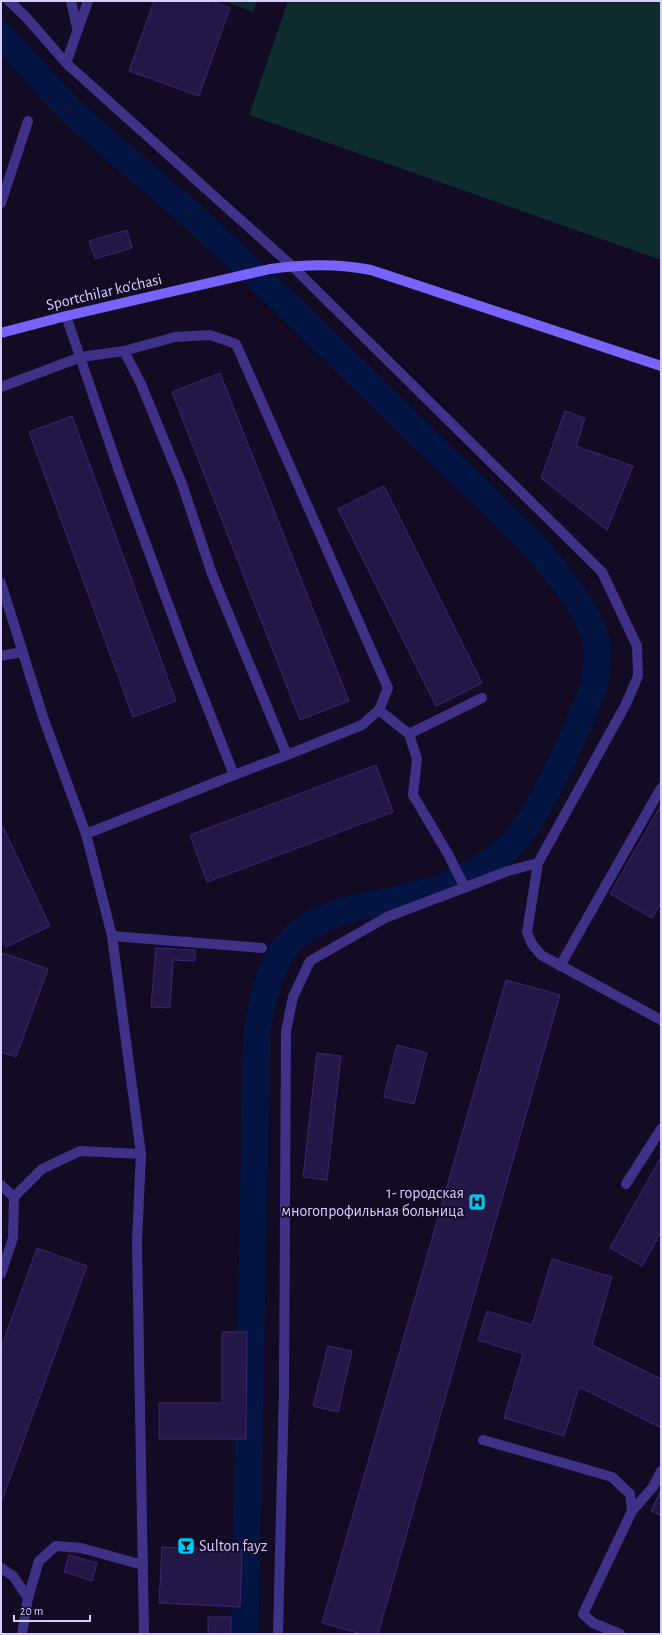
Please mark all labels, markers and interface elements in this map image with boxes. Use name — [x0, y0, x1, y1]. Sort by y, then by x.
street label: Sportchilar ko'chasi — [44, 271, 164, 313]
place label: 1- городская многопрофильная больница — [281, 1185, 464, 1219]
hospital icon: 1- городская многопрофильная больница — [467, 1192, 487, 1212]
bar icon: Sulton fayz — [176, 1536, 196, 1556]
place label: Sulton fayz — [199, 1538, 268, 1555]
scale bar — [14, 1597, 90, 1623]
text: 20 m — [20, 1605, 43, 1617]

